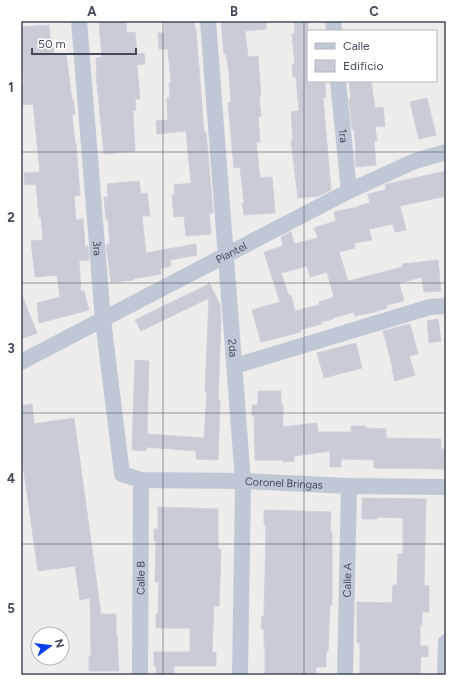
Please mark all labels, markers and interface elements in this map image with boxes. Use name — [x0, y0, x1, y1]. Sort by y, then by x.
text: A — [87, 4, 97, 19]
text: B — [230, 4, 238, 19]
text: C — [369, 4, 379, 19]
scale bar — [32, 30, 136, 56]
legend — [307, 30, 437, 82]
text: 50 m — [38, 37, 66, 51]
text: Calle — [343, 39, 370, 53]
text: Edificio — [343, 59, 383, 73]
text: 1 — [8, 80, 14, 95]
street label: 1ra — [336, 128, 350, 143]
text: 2 — [7, 210, 15, 225]
street label: Plantel — [214, 239, 249, 266]
street label: 3ra — [90, 240, 104, 256]
street label: 2da — [225, 339, 240, 358]
text: 3 — [7, 341, 15, 356]
text: 4 — [7, 471, 15, 486]
street label: Coronel Bringas — [245, 475, 323, 492]
street label: Calle B — [134, 561, 148, 595]
street label: Calle A — [341, 562, 354, 597]
text: 5 — [7, 601, 15, 616]
north arrow — [30, 626, 70, 666]
text: N — [52, 638, 67, 649]

